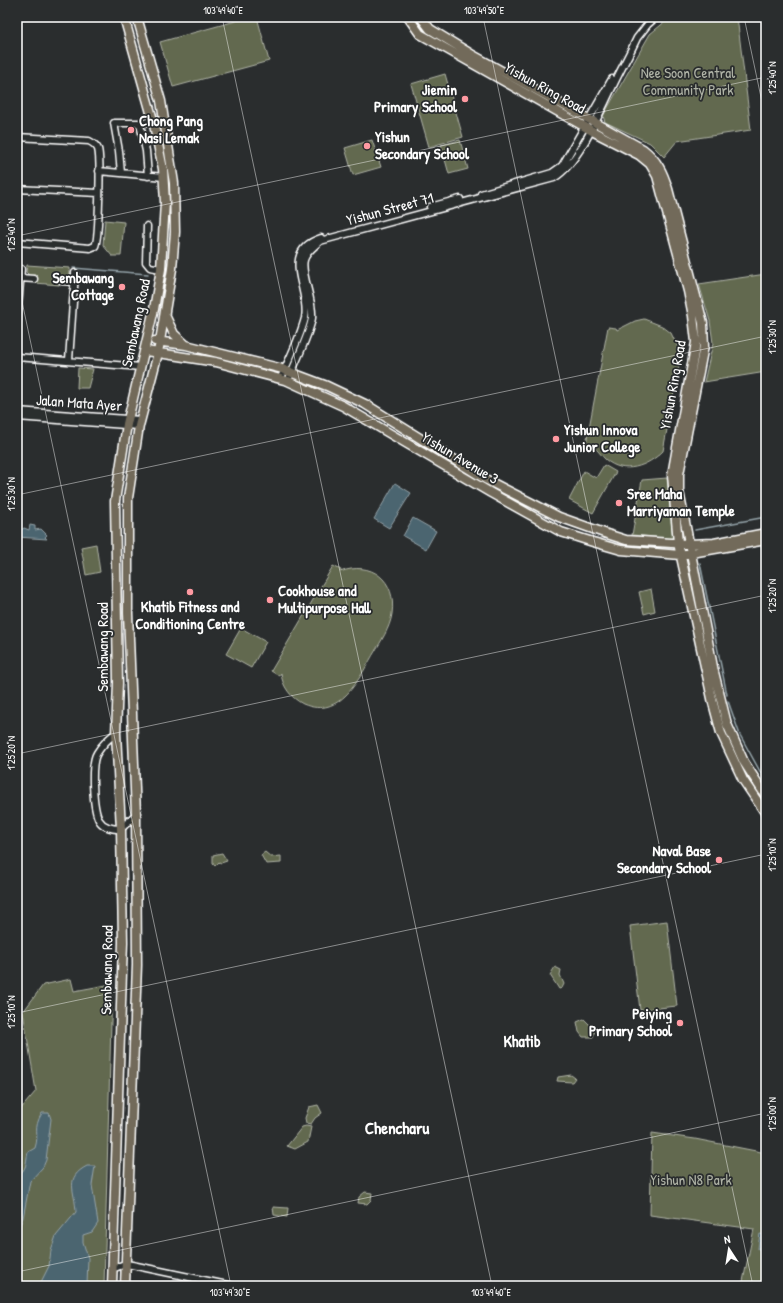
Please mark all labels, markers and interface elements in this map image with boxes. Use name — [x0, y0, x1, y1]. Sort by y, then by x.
text: 103°49'40"E — [203, 4, 243, 17]
text: 103°49'50"E — [464, 4, 505, 17]
street label: Yishun Ring Road — [501, 57, 590, 119]
text: 1°25'40"N — [766, 61, 779, 95]
park label: Nee Soon Central Community Park — [641, 62, 735, 100]
place label: Jiemin Primary School — [374, 79, 458, 118]
marker: Jiemin Primary School — [460, 94, 470, 104]
place label: Chong Pang Nasi Lemak — [139, 110, 203, 148]
marker: Chong Pang Nasi Lemak — [126, 125, 136, 135]
place label: Yishun Secondary School — [375, 126, 470, 165]
marker: Yishun Secondary School — [362, 141, 372, 151]
street label: Yishun Street 71 — [344, 187, 436, 230]
text: 1°25'40"N — [5, 218, 18, 252]
place label: Sembawang Cottage — [53, 267, 114, 306]
street label: Sembawang Road — [116, 277, 155, 369]
marker: Sembawang Cottage — [117, 282, 127, 292]
text: 1°25'30"N — [766, 320, 779, 354]
street label: Yishun Ring Road — [654, 339, 691, 431]
street label: Jalan Mata Ayer — [35, 389, 123, 416]
place label: Yishun Innova Junior College — [564, 419, 640, 458]
street label: Yishun Avenue 3 — [418, 426, 503, 489]
marker: Yishun Innova Junior College — [551, 434, 561, 444]
text: 1°25'30"N — [5, 477, 18, 511]
place label: Sree Maha Marriyaman Temple — [627, 483, 735, 522]
marker: Sree Maha Marriyaman Temple — [614, 498, 624, 508]
text: 1°25'20"N — [766, 579, 779, 613]
place label: Cookhouse and Multipurpose Hall — [278, 580, 371, 619]
marker: Khatib Fitness and Conditioning Centre — [185, 587, 195, 597]
marker: Cookhouse and Multipurpose Hall — [265, 595, 275, 605]
place label: Khatib Fitness and Conditioning Centre — [135, 596, 245, 635]
street label: Sembawang Road — [92, 602, 113, 692]
text: 1°25'20"N — [5, 736, 18, 770]
text: 1°25'10"N — [766, 839, 779, 871]
place label: Naval Base Secondary School — [617, 840, 712, 879]
marker: Naval Base Secondary School — [714, 855, 724, 865]
street label: Sembawang Road — [95, 925, 118, 1015]
text: 1°25'10"N — [5, 996, 18, 1028]
place label: Peiying Primary School — [589, 1003, 673, 1042]
marker: Peiying Primary School — [675, 1018, 685, 1028]
district label: Khatib — [503, 1030, 541, 1052]
text: 1°25'00"N — [766, 1097, 779, 1131]
district label: Chencharu — [365, 1116, 430, 1139]
park label: Yishun N8 Park — [650, 1169, 732, 1190]
north arrow — [709, 1229, 749, 1269]
text: N — [723, 1232, 731, 1247]
text: 103°49'30"E — [210, 1286, 251, 1299]
text: 103°49'40"E — [471, 1286, 511, 1299]

